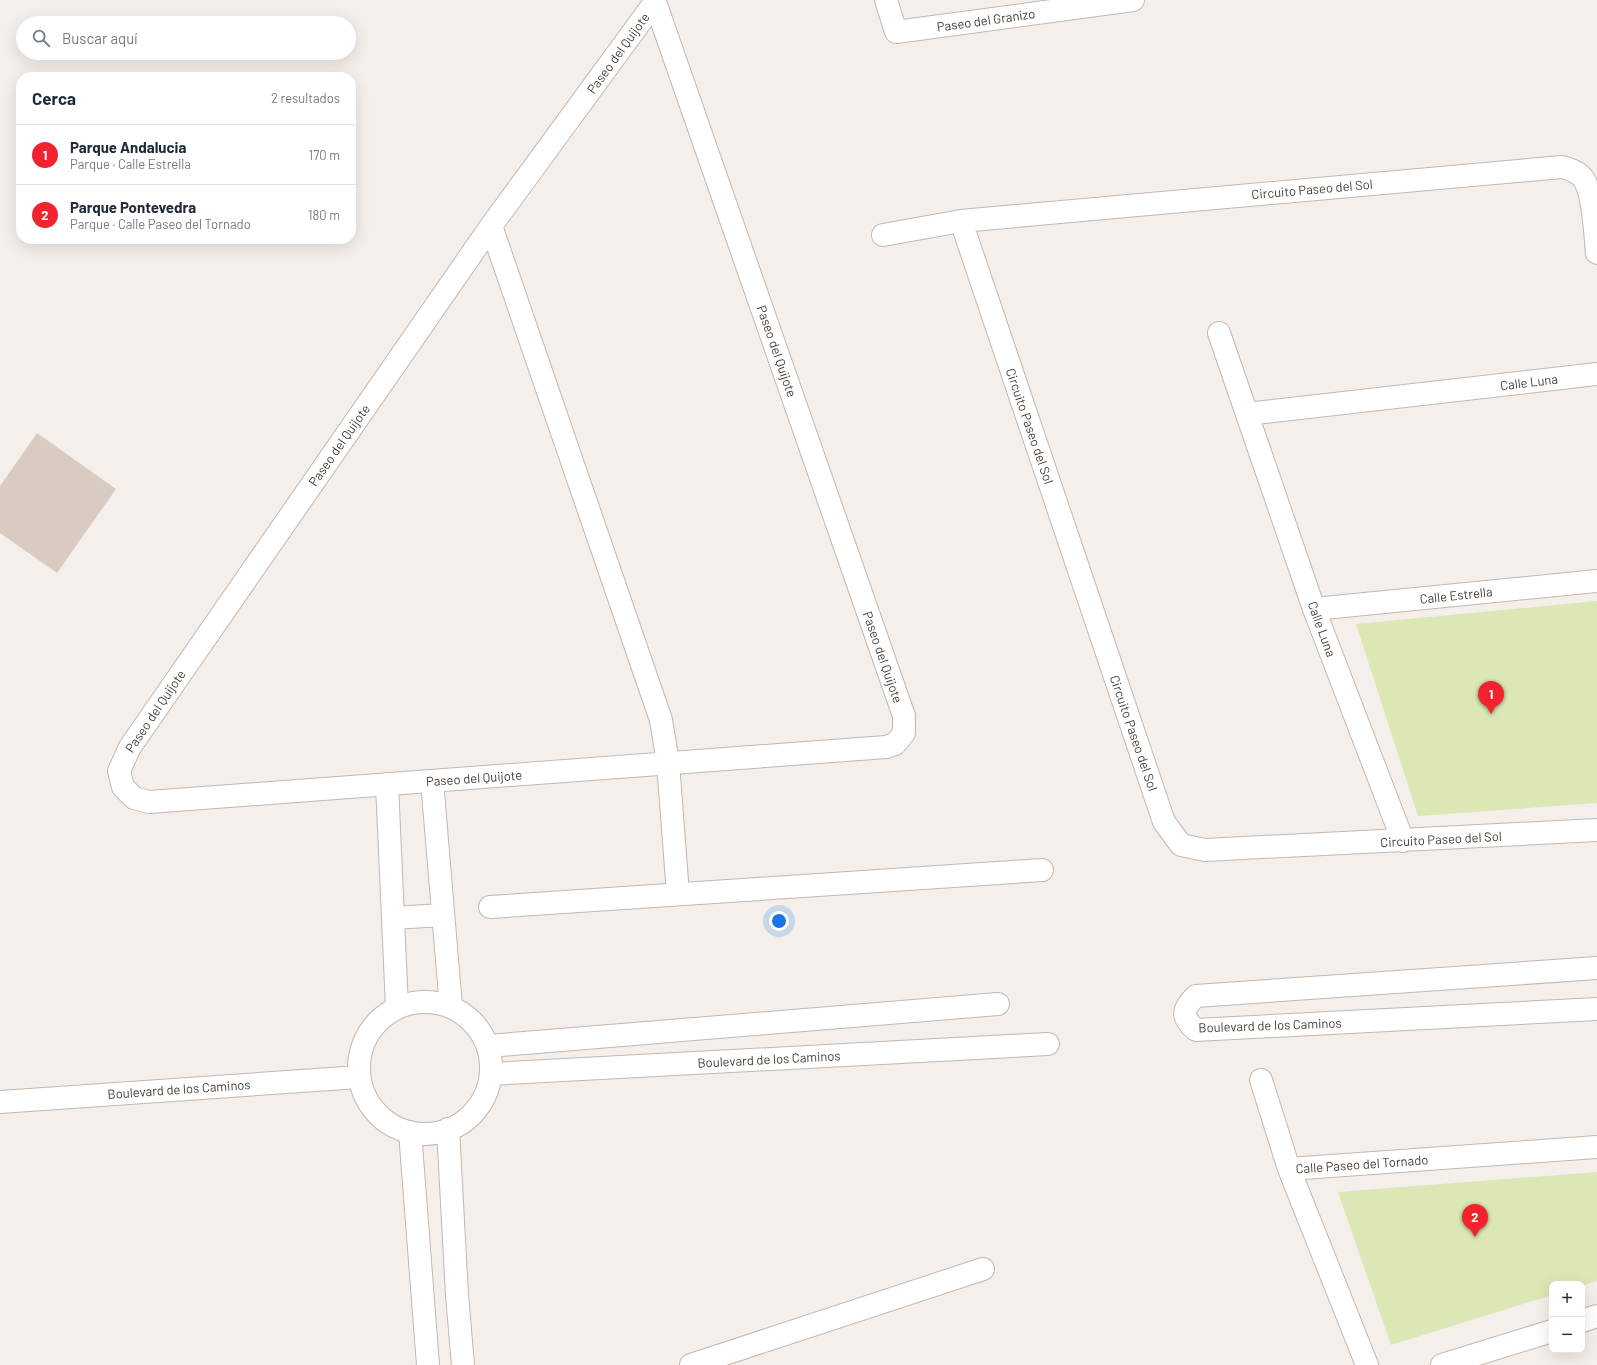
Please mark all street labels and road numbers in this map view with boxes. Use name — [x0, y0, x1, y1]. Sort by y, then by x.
street label: Paseo del Granizo — [936, 5, 1036, 35]
street label: Paseo del Quijote — [583, 9, 653, 97]
street label: Circuito Paseo del Sol — [1251, 176, 1373, 202]
street label: Paseo del Quijote — [754, 303, 800, 399]
street label: Circuito Paseo del Sol — [1003, 366, 1057, 486]
street label: Calle Luna — [1499, 371, 1559, 393]
street label: Paseo del Quijote — [305, 401, 373, 489]
street label: Calle Estrella — [1419, 583, 1493, 607]
street label: Calle Luna — [1305, 599, 1339, 659]
street label: Paseo del Quijote — [860, 609, 906, 705]
street label: Paseo del Quijote — [121, 667, 189, 755]
street label: Circuito Paseo del Sol — [1107, 673, 1161, 793]
street label: Paseo del Quijote — [425, 767, 523, 789]
street label: Circuito Paseo del Sol — [1380, 828, 1502, 850]
street label: Boulevard de los Caminos — [1198, 1015, 1342, 1035]
street label: Boulevard de los Caminos — [697, 1047, 841, 1071]
street label: Boulevard de los Caminos — [107, 1076, 251, 1102]
street label: Calle Paseo del Tornado — [1295, 1151, 1429, 1177]

